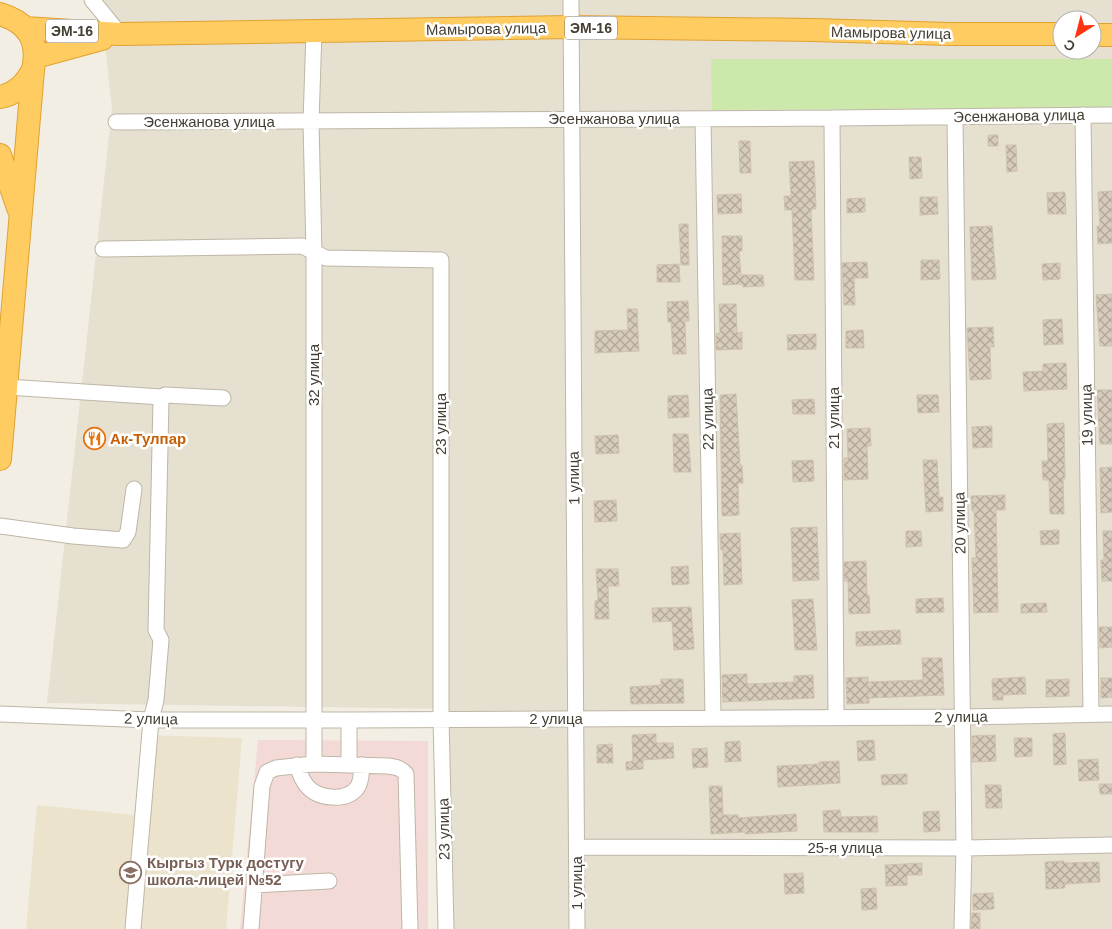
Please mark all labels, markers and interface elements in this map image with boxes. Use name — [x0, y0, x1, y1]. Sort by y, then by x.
north arrow — [1052, 10, 1102, 60]
road number: ЭМ-16 — [565, 16, 617, 40]
street label: Мамырова улица — [426, 19, 547, 38]
road number: ЭМ-16 — [46, 20, 98, 42]
street label: Мамырова улица — [831, 23, 952, 42]
text: С — [1061, 36, 1078, 55]
street label: Эсенжанова улица — [953, 106, 1086, 125]
street label: Эсенжанова улица — [548, 110, 680, 127]
street label: Эсенжанова улица — [143, 113, 275, 130]
street label: 32 улица — [305, 343, 322, 406]
street label: 19 улица — [1077, 383, 1096, 446]
street label: 21 улица — [825, 386, 842, 449]
street label: 22 улица — [698, 387, 717, 450]
street label: 23 улица — [432, 392, 449, 455]
restaurant icon: Ак-Тулпар — [82, 427, 106, 451]
place label: Ак-Тулпар — [110, 430, 186, 447]
street label: 1 улица — [565, 450, 582, 505]
street label: 20 улица — [950, 491, 969, 554]
street label: 2 улица — [934, 708, 989, 725]
street label: 2 улица — [124, 710, 179, 727]
street label: 2 улица — [529, 710, 584, 727]
street label: 23 улица — [434, 797, 453, 860]
street label: 25-я улица — [807, 839, 883, 856]
place label: Кыргыз Турк достугу школа-лицей №52 — [147, 854, 305, 888]
street label: 1 улица — [568, 855, 585, 910]
school or university icon: Кыргыз Турк достугу школа-лицей №52 — [119, 860, 143, 884]

